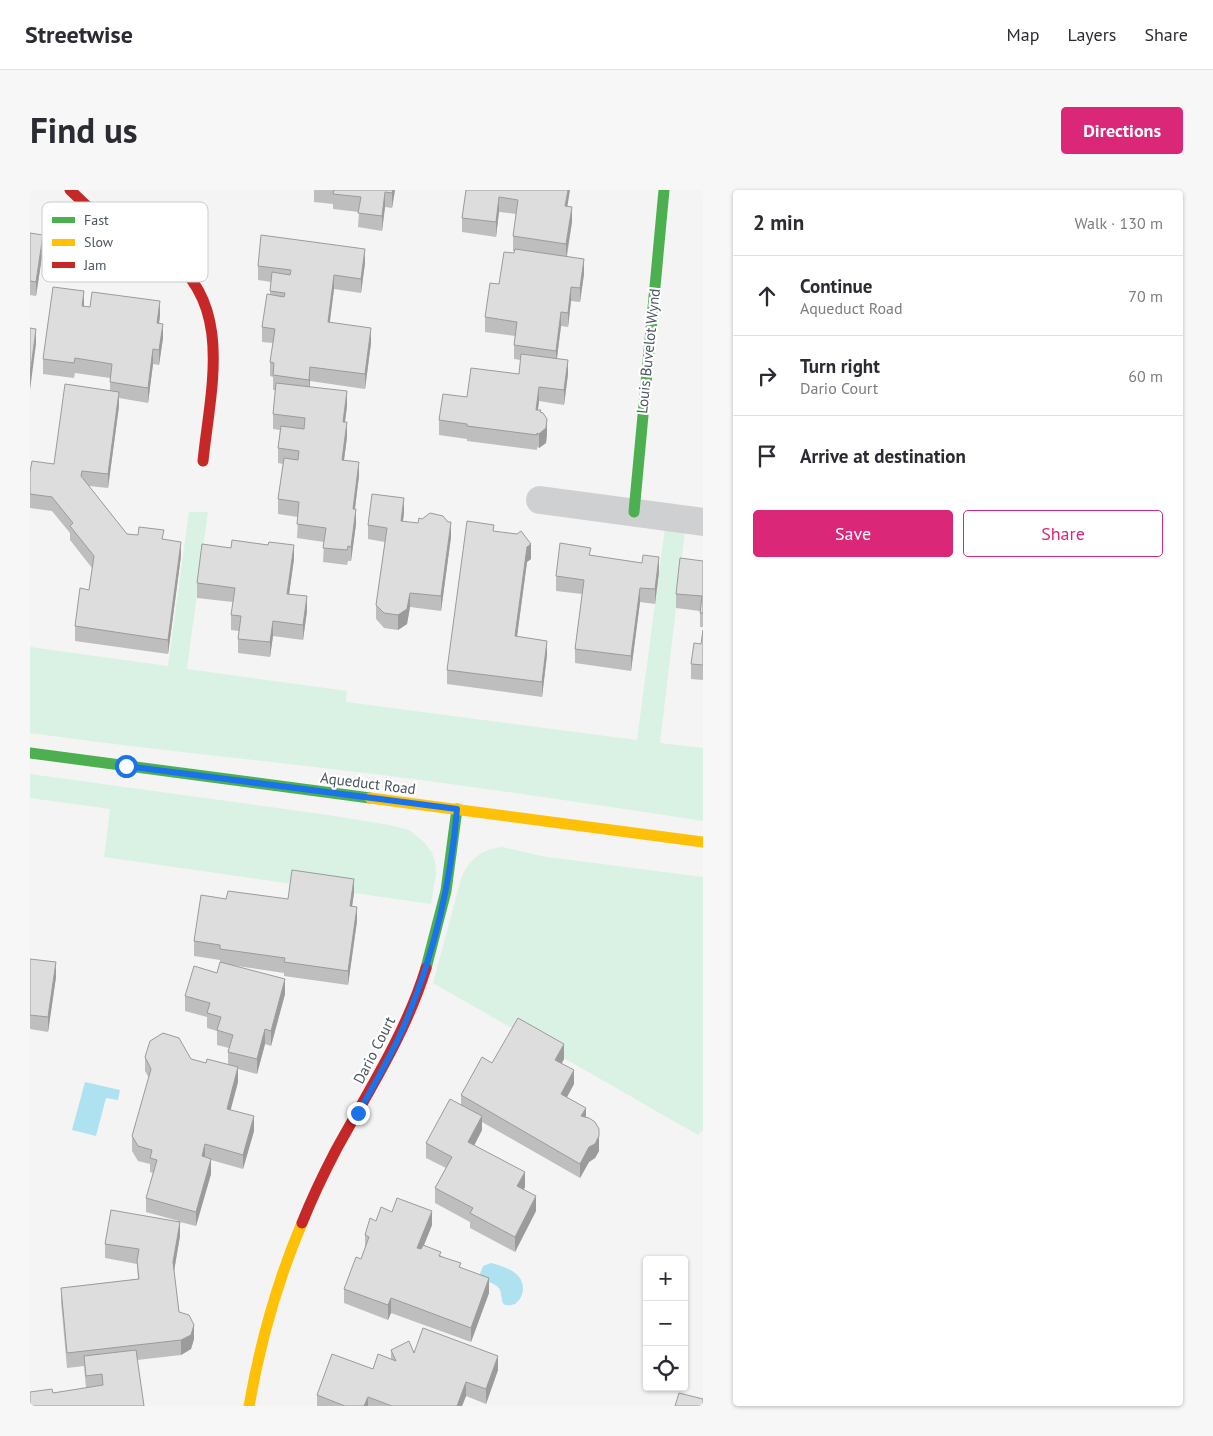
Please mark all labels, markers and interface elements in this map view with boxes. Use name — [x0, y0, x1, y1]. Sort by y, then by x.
text: Streetwise — [25, 19, 133, 50]
text: Map — [1007, 23, 1039, 46]
text: Layers — [1067, 23, 1116, 46]
text: Share — [1144, 23, 1188, 46]
text: Find us — [30, 107, 138, 153]
button: Directions — [1061, 107, 1183, 154]
legend — [42, 202, 208, 282]
text: 2 min — [753, 209, 804, 236]
text: Fast — [84, 211, 109, 229]
text: Walk · 130 m — [1074, 213, 1163, 233]
text: Slow — [84, 233, 114, 251]
text: Jam — [83, 256, 106, 274]
text: Continue — [800, 274, 872, 298]
icon: ahead — [753, 282, 781, 310]
text: 70 m — [1128, 286, 1163, 306]
street label: Louis Buvelot Wynd — [632, 288, 664, 414]
text: Aqueduct Road — [800, 298, 903, 318]
text: Turn right — [800, 354, 880, 378]
icon: right — [753, 362, 781, 390]
text: 60 m — [1128, 366, 1163, 386]
text: Dario Court — [800, 378, 878, 398]
icon: arrive — [753, 442, 781, 470]
text: Arrive at destination — [800, 444, 966, 468]
button: Save — [753, 510, 953, 557]
button: Share — [963, 510, 1163, 557]
route start — [115, 755, 138, 778]
street label: Aqueduct Road — [319, 768, 417, 798]
street label: Dario Court — [349, 1013, 399, 1087]
route end — [347, 1102, 370, 1125]
map controls — [643, 1256, 688, 1391]
button: + — [643, 1256, 688, 1301]
button: − — [643, 1301, 688, 1346]
button: locate — [643, 1346, 688, 1391]

